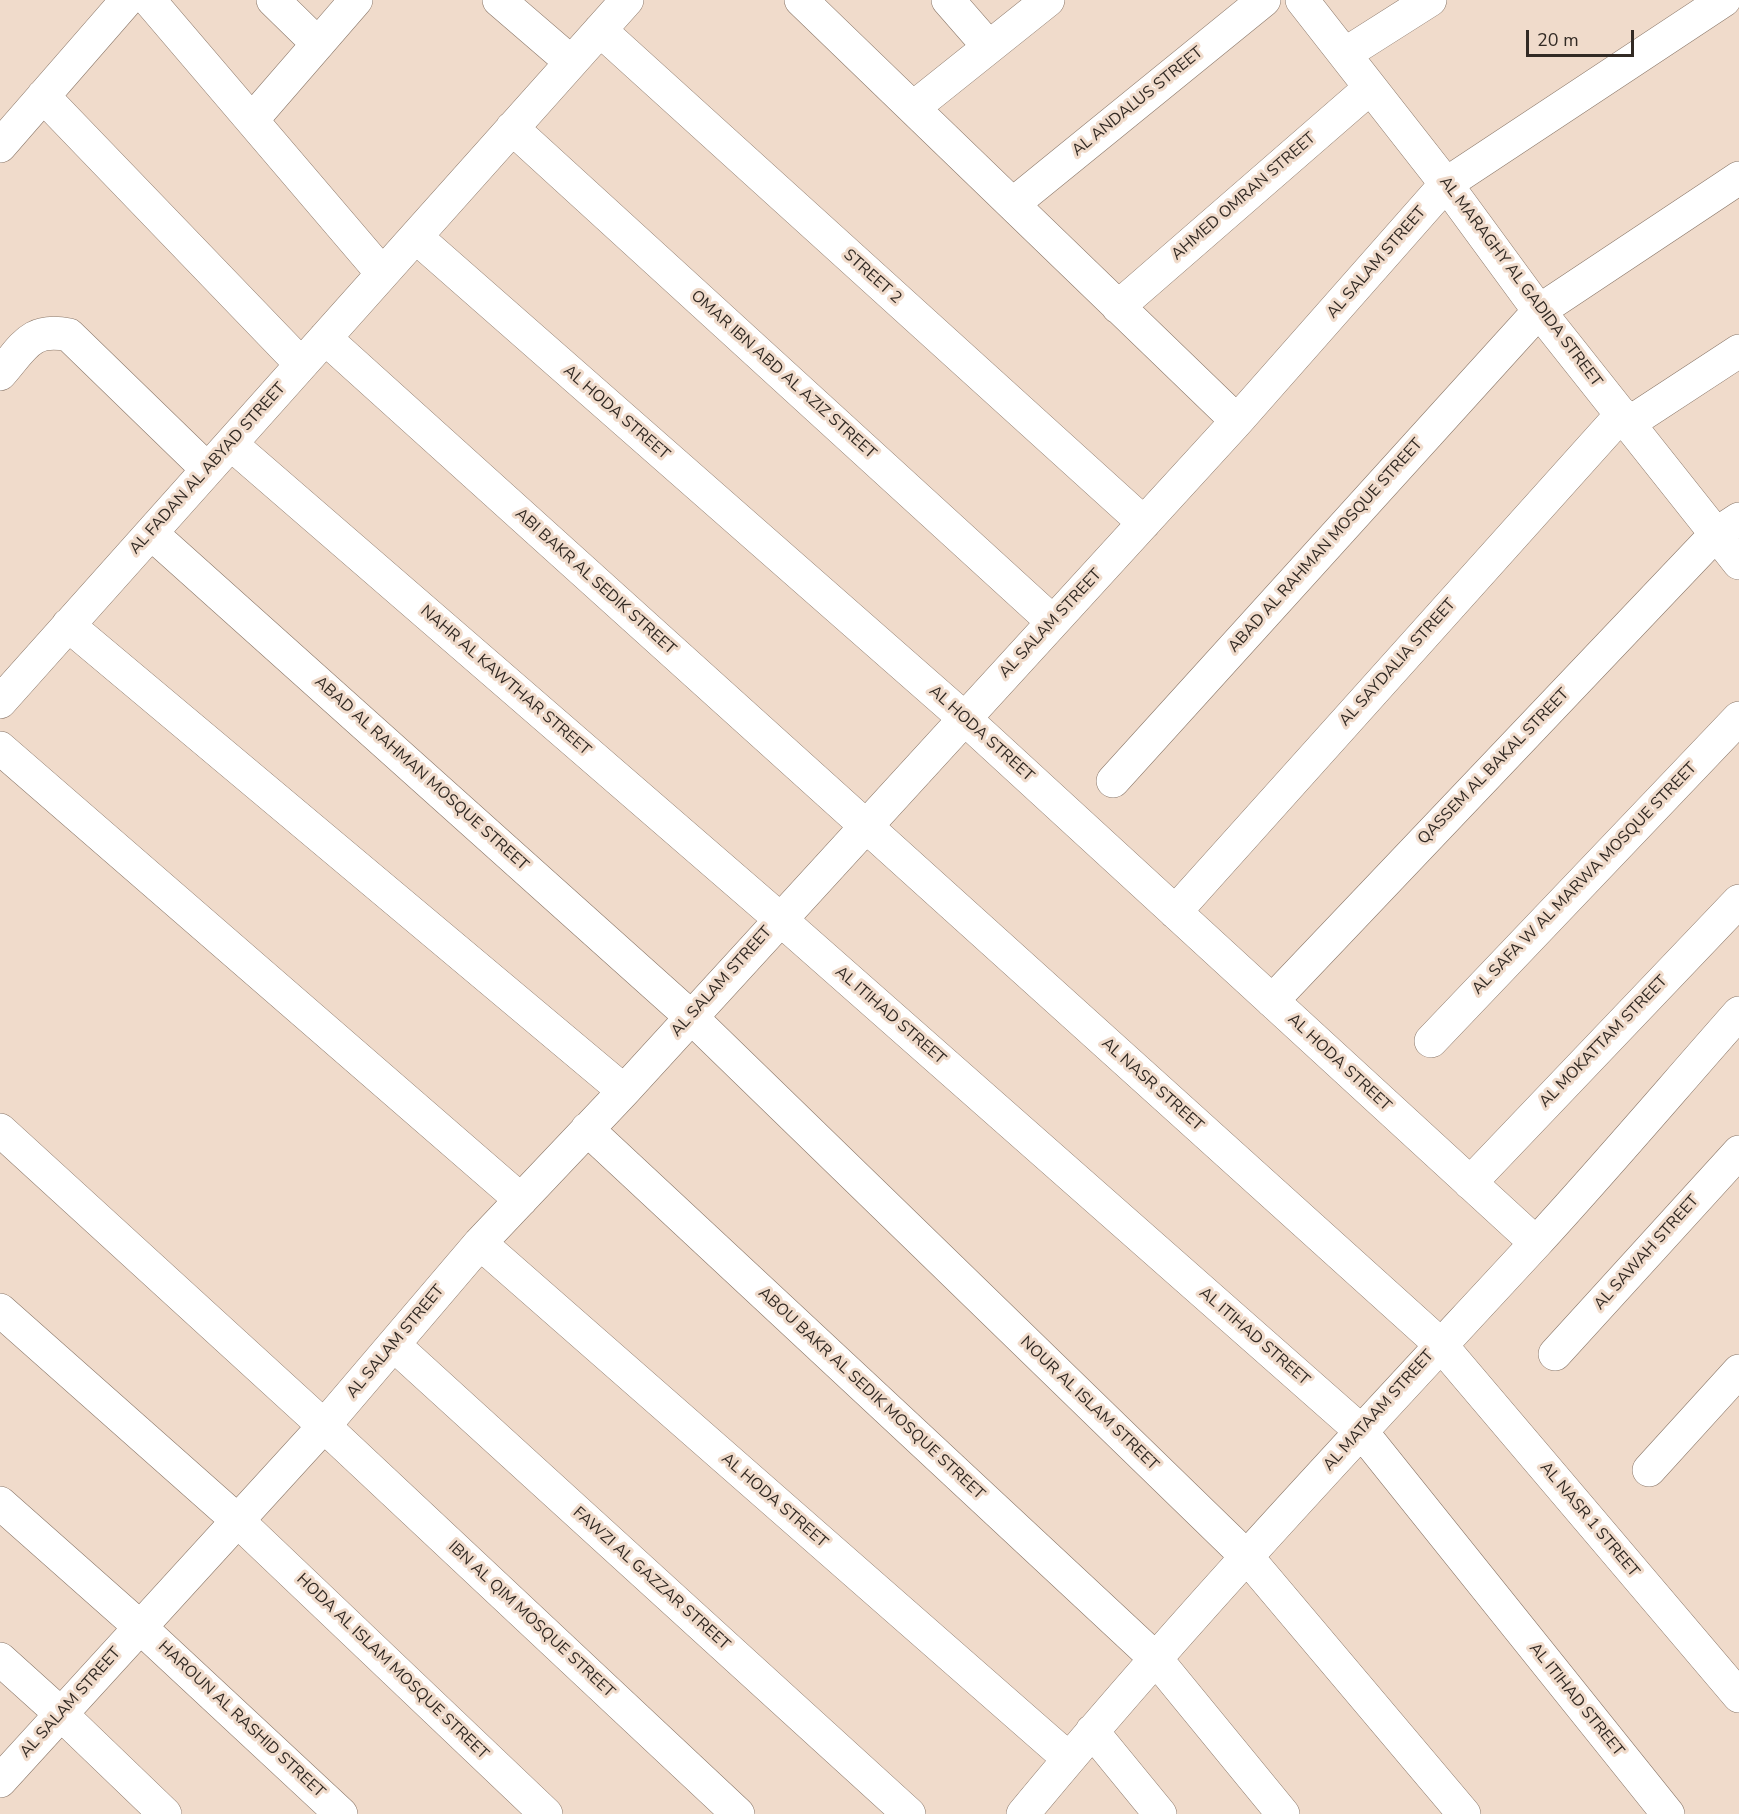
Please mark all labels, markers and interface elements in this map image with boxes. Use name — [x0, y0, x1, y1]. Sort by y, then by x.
scale bar — [1529, 18, 1637, 56]
text: 20 m — [1537, 28, 1579, 52]
street label: AL ANDALUS STREET — [1069, 43, 1207, 161]
street label: AHMED OMRAN STREET — [1168, 129, 1320, 265]
street label: AL MARAGHY AL GADIDA STREET — [1435, 173, 1605, 391]
street label: AL SALAM STREET — [1323, 203, 1431, 323]
street label: STREET 2 — [839, 246, 905, 308]
street label: OMAR IBN ABD AL AZIZ STREET — [686, 287, 880, 463]
street label: AL HODA STREET — [559, 362, 673, 464]
street label: AL FADAN AL ABYAD STREET — [126, 379, 290, 559]
street label: ABAD AL RAHMAN MOSQUE STREET — [1225, 435, 1427, 657]
street label: ABI BAKR AL SEDIK STREET — [511, 505, 679, 659]
street label: AL SALAM STREET — [996, 566, 1106, 682]
street label: AL SAYDALIA STREET — [1336, 595, 1460, 731]
street label: NAHR AL KAWTHAR STREET — [416, 602, 594, 760]
street label: ABAD AL RAHMAN MOSQUE STREET — [310, 673, 532, 875]
street label: AL HODA STREET — [925, 682, 1037, 786]
street label: QASSEM AL BAKAL STREET — [1414, 685, 1574, 849]
street label: AL SAFA W AL MARWA MOSQUE STREET — [1469, 759, 1701, 999]
street label: AL SALAM STREET — [667, 923, 777, 1041]
street label: AL ITIHAD STREET — [831, 963, 949, 1069]
street label: AL MOKATTAM STREET — [1536, 972, 1672, 1112]
street label: AL HODA STREET — [1283, 1010, 1395, 1116]
street label: AL NASR STREET — [1097, 1034, 1207, 1136]
street label: AL SAWAH STREET — [1590, 1192, 1704, 1314]
street label: AL SALAM STREET — [343, 1282, 449, 1402]
street label: ABOU BAKR AL SEDIK MOSQUE STREET — [754, 1284, 988, 1504]
street label: AL ITIHAD STREET — [1195, 1284, 1313, 1390]
street label: NOUR AL ISLAM STREET — [1016, 1333, 1162, 1475]
street label: AL MATAAM STREET — [1320, 1347, 1438, 1475]
street label: AL HODA STREET — [717, 1450, 831, 1552]
street label: AL NASR 1 STREET — [1535, 1459, 1643, 1581]
street label: FAWZI AL GAZZAR STREET — [569, 1503, 733, 1655]
street label: IBN AL QIM MOSQUE STREET — [444, 1538, 618, 1702]
street label: HODA AL ISLAM MOSQUE STREET — [292, 1570, 492, 1764]
street label: HAROUN AL RASHID STREET — [154, 1638, 328, 1802]
street label: AL ITIHAD STREET — [1524, 1640, 1628, 1760]
street label: AL SALAM STREET — [16, 1644, 126, 1762]

